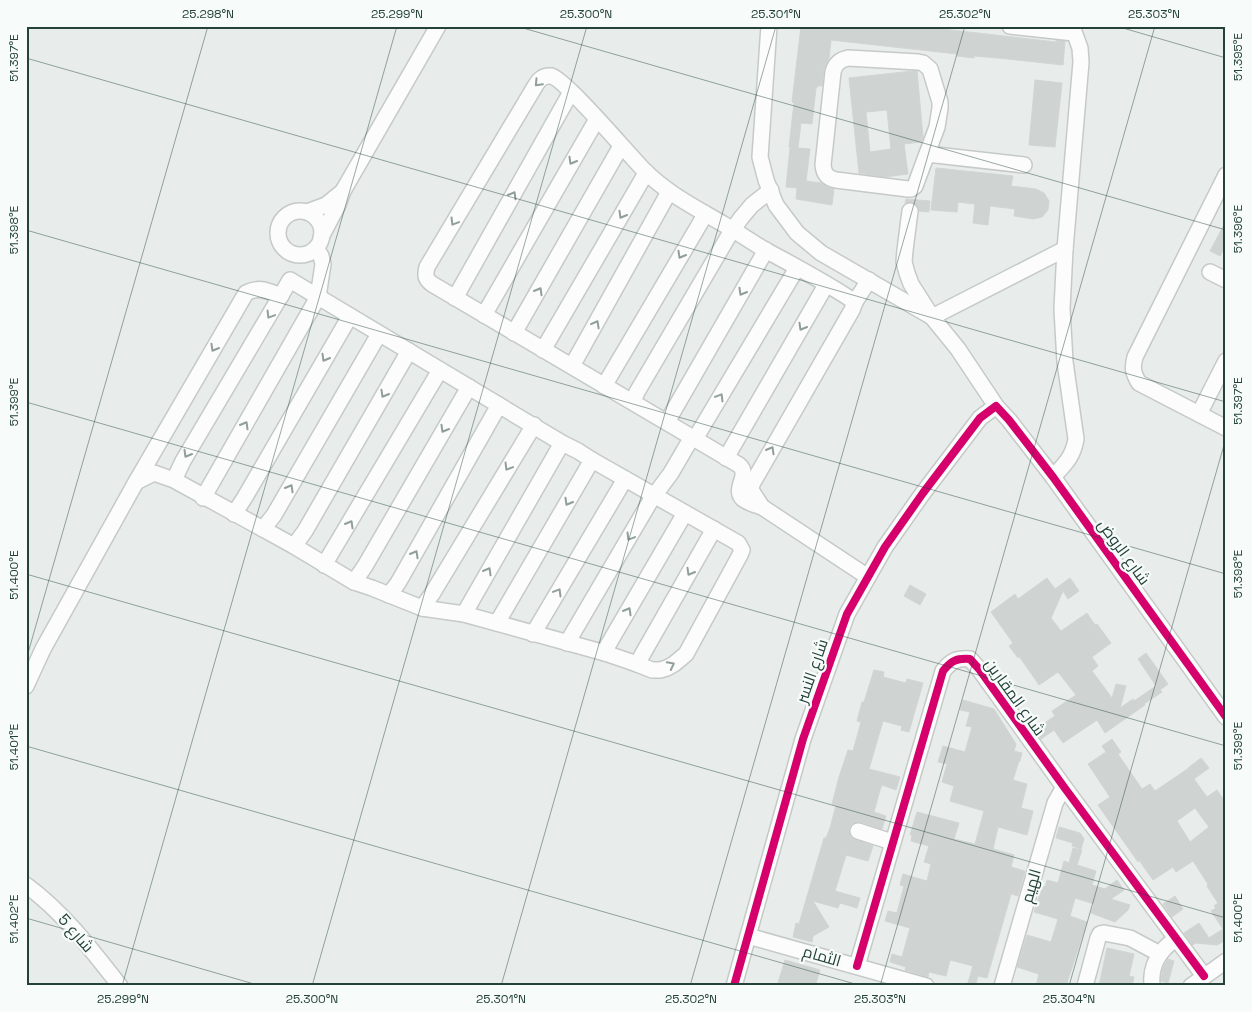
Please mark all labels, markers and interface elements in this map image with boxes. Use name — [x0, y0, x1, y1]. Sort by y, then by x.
text: 25.298°N — [182, 6, 234, 22]
text: 25.299°N — [371, 6, 423, 22]
text: 25.300°N — [560, 6, 612, 22]
text: 25.301°N — [751, 6, 801, 22]
text: 25.302°N — [939, 6, 991, 22]
text: 25.303°N — [1128, 6, 1180, 22]
text: 51.395°E — [1230, 33, 1246, 81]
text: 51.397°E — [6, 34, 22, 82]
one-way arrow — [535, 77, 544, 86]
one-way arrow — [569, 156, 579, 165]
one-way arrow — [507, 191, 517, 200]
text: 51.396°E — [1230, 205, 1246, 253]
text: 51.398°E — [6, 206, 22, 254]
one-way arrow — [618, 210, 628, 219]
one-way arrow — [451, 216, 461, 225]
one-way arrow — [677, 250, 687, 259]
one-way arrow — [532, 287, 542, 296]
one-way arrow — [738, 287, 748, 296]
one-way arrow — [266, 309, 276, 318]
one-way arrow — [590, 320, 600, 329]
one-way arrow — [798, 322, 808, 331]
one-way arrow — [210, 343, 220, 352]
one-way arrow — [322, 353, 332, 362]
text: 51.397°E — [1230, 377, 1246, 425]
text: 51.399°E — [6, 378, 22, 426]
one-way arrow — [381, 388, 391, 397]
one-way arrow — [714, 394, 724, 403]
one-way arrow — [239, 421, 249, 430]
one-way arrow — [441, 424, 451, 433]
one-way arrow — [765, 446, 775, 455]
one-way arrow — [183, 449, 193, 458]
one-way arrow — [505, 462, 515, 471]
one-way arrow — [283, 485, 293, 494]
one-way arrow — [564, 497, 574, 506]
street label: شارع الروض — [1092, 515, 1155, 590]
one-way arrow — [343, 520, 353, 529]
one-way arrow — [626, 532, 636, 541]
text: 51.400°E — [6, 550, 22, 600]
one-way arrow — [408, 550, 418, 559]
text: 51.398°E — [1230, 550, 1246, 598]
one-way arrow — [686, 566, 696, 575]
one-way arrow — [481, 568, 491, 577]
one-way arrow — [552, 588, 562, 597]
one-way arrow — [621, 607, 631, 616]
street label: شارع النسر — [791, 636, 834, 707]
street label: شارع المقارين — [979, 654, 1050, 740]
one-way arrow — [665, 661, 674, 671]
text: 51.399°E — [1230, 722, 1246, 770]
text: 51.401°E — [6, 723, 22, 770]
street label: الهيم — [1016, 867, 1047, 906]
text: 51.400°E — [1230, 893, 1246, 943]
text: 51.402°E — [6, 894, 22, 943]
street label: شارع 5 — [53, 909, 99, 957]
street label: الثمام — [800, 941, 844, 972]
text: 25.299°N — [97, 991, 149, 1007]
text: 25.300°N — [286, 991, 338, 1007]
text: 25.301°N — [476, 991, 526, 1007]
text: 25.302°N — [665, 991, 717, 1007]
text: 25.303°N — [854, 991, 906, 1007]
text: 25.304°N — [1043, 991, 1095, 1007]

